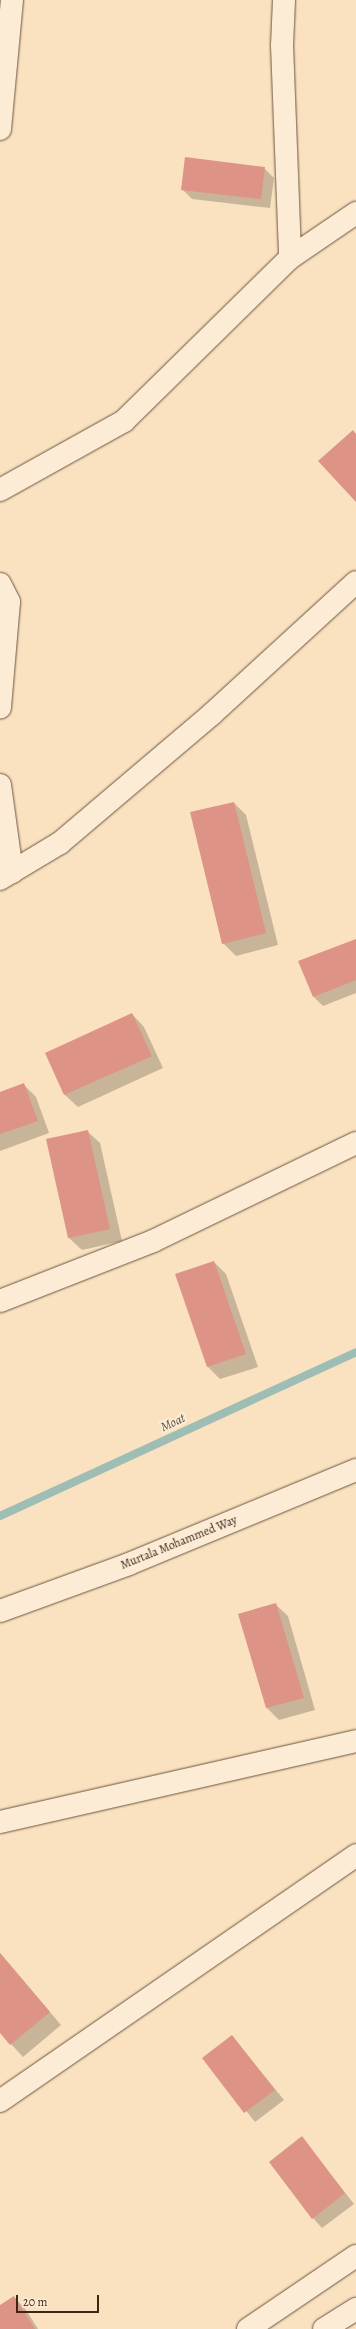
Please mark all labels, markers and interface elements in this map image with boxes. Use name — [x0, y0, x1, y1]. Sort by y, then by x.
water label: Moat — [158, 1411, 188, 1435]
street label: Murtala Mohammed Way — [119, 1513, 239, 1573]
scale bar — [18, 2287, 101, 2313]
text: 20 m — [23, 2294, 47, 2310]

